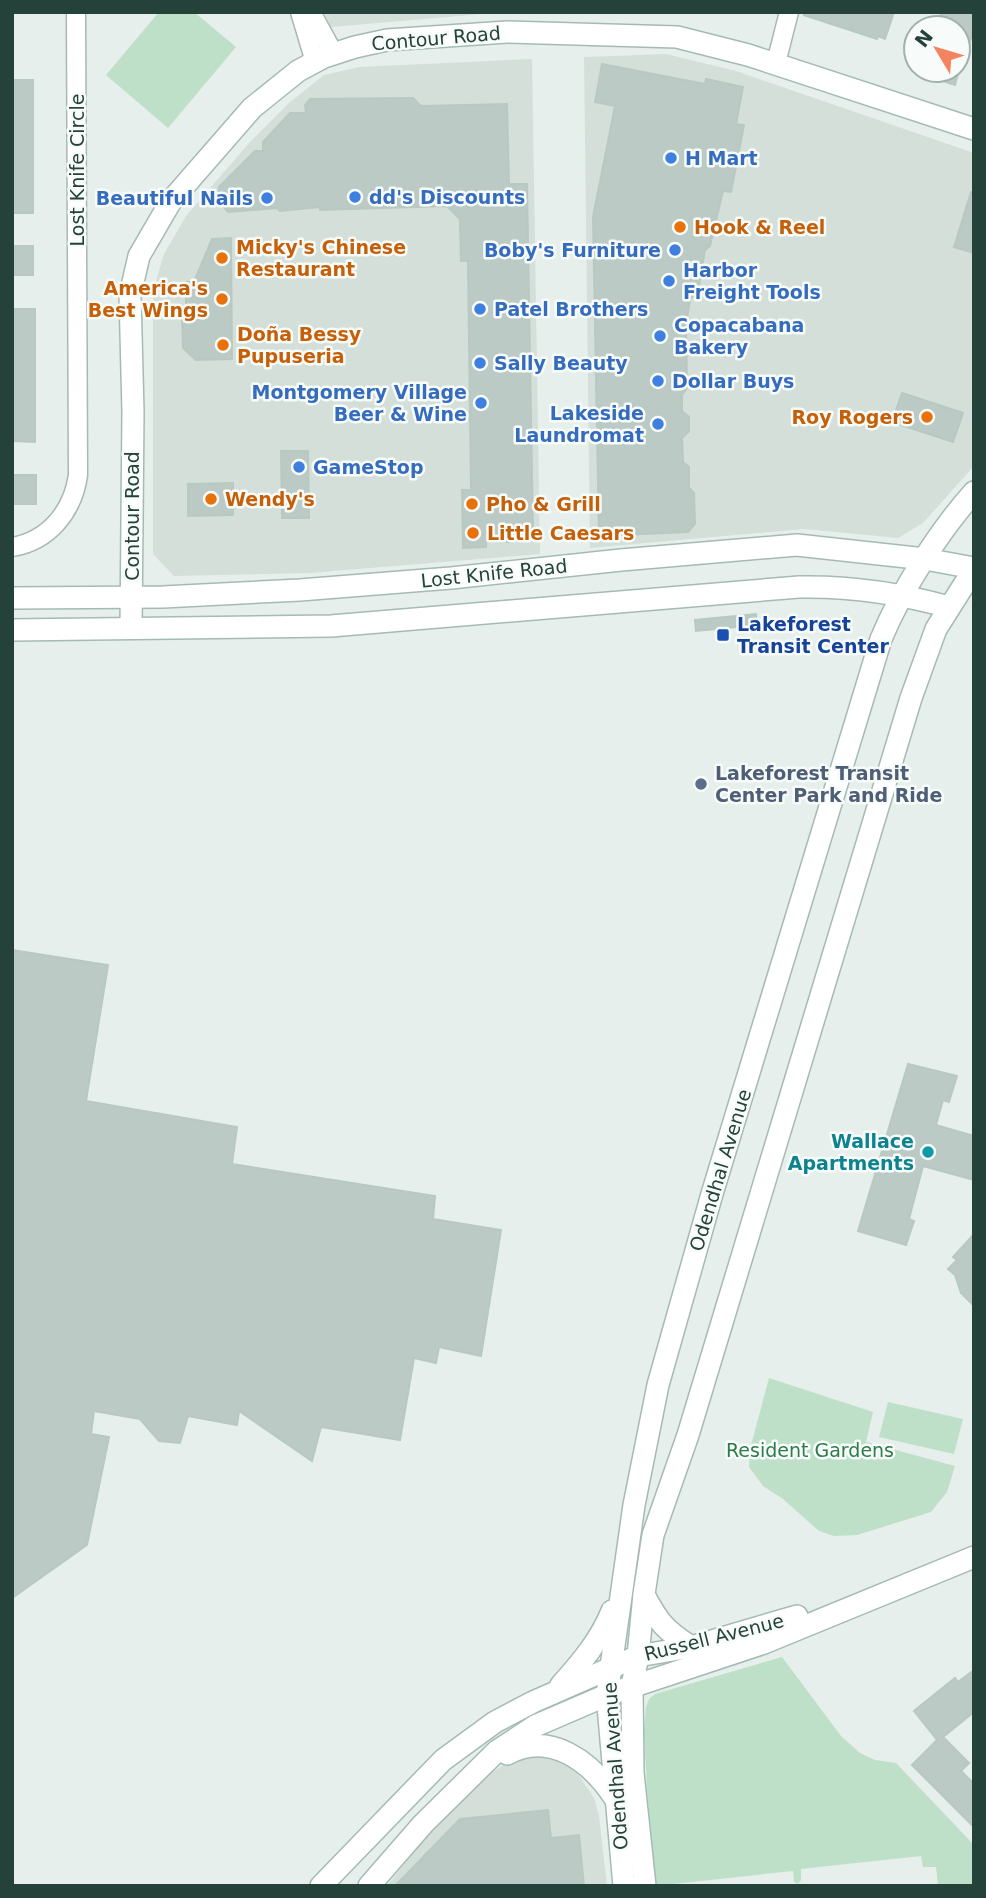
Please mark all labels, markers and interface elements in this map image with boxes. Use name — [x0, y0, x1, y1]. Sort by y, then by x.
north arrow — [902, 14, 972, 84]
street label: Contour Road — [370, 21, 502, 55]
text: N — [910, 25, 937, 52]
street label: Lost Knife Circle — [66, 94, 88, 246]
place label: H Mart — [685, 147, 758, 169]
marker: H Mart — [663, 150, 679, 166]
place label: dd's Discounts — [369, 186, 525, 208]
place label: Beautiful Nails — [96, 187, 253, 209]
marker: dd's Discounts — [347, 189, 363, 205]
marker: Beautiful Nails — [259, 190, 275, 206]
place label: Hook & Reel — [694, 216, 825, 238]
marker: Hook & Reel — [672, 219, 688, 235]
place label: Micky's Chinese Restaurant — [236, 236, 406, 280]
place label: Boby's Furniture — [484, 239, 661, 261]
marker: Boby's Furniture — [667, 242, 683, 258]
marker: Micky's Chinese Restaurant — [214, 250, 230, 266]
place label: Harbor Freight Tools — [683, 259, 821, 303]
marker: Harbor Freight Tools — [661, 273, 677, 289]
place label: America's Best Wings — [88, 277, 208, 321]
marker: America's Best Wings — [214, 291, 230, 307]
place label: Patel Brothers — [494, 298, 648, 320]
marker: Patel Brothers — [472, 301, 488, 317]
place label: Copacabana Bakery — [674, 314, 804, 358]
place label: Doña Bessy Pupuseria — [237, 323, 362, 367]
marker: Copacabana Bakery — [652, 328, 668, 344]
marker: Doña Bessy Pupuseria — [215, 337, 231, 353]
place label: Sally Beauty — [494, 352, 628, 374]
marker: Sally Beauty — [472, 355, 488, 371]
place label: Dollar Buys — [672, 370, 794, 392]
marker: Dollar Buys — [650, 373, 666, 389]
place label: Montgomery Village Beer & Wine — [252, 381, 467, 425]
marker: Montgomery Village Beer & Wine — [473, 395, 489, 411]
place label: Lakeside Laundromat — [514, 402, 644, 446]
place label: Roy Rogers — [791, 406, 913, 428]
marker: Roy Rogers — [919, 409, 935, 425]
marker: Lakeside Laundromat — [650, 416, 666, 432]
street label: Contour Road — [121, 451, 143, 581]
place label: GameStop — [313, 456, 424, 478]
marker: GameStop — [291, 459, 307, 475]
place label: Wendy's — [225, 488, 315, 510]
marker: Wendy's — [203, 491, 219, 507]
place label: Pho & Grill — [486, 493, 601, 515]
marker: Pho & Grill — [464, 496, 480, 512]
place label: Little Caesars — [487, 522, 634, 544]
marker: Little Caesars — [465, 525, 481, 541]
street label: Lost Knife Road — [420, 554, 568, 592]
place label: Lakeforest Transit Center — [737, 613, 889, 657]
marker: Lakeforest Transit Center — [715, 627, 731, 643]
place label: Lakeforest Transit Center Park and Ride — [715, 762, 942, 806]
marker: Lakeforest Transit Center Park and Ride — [693, 776, 709, 792]
street label: Odendhal Avenue — [685, 1086, 755, 1254]
place label: Wallace Apartments — [788, 1130, 914, 1174]
marker: Wallace Apartments — [920, 1144, 936, 1160]
park label: Resident Gardens — [726, 1439, 894, 1461]
street label: Russell Avenue — [642, 1609, 786, 1665]
street label: Odendhal Avenue — [598, 1681, 632, 1851]

